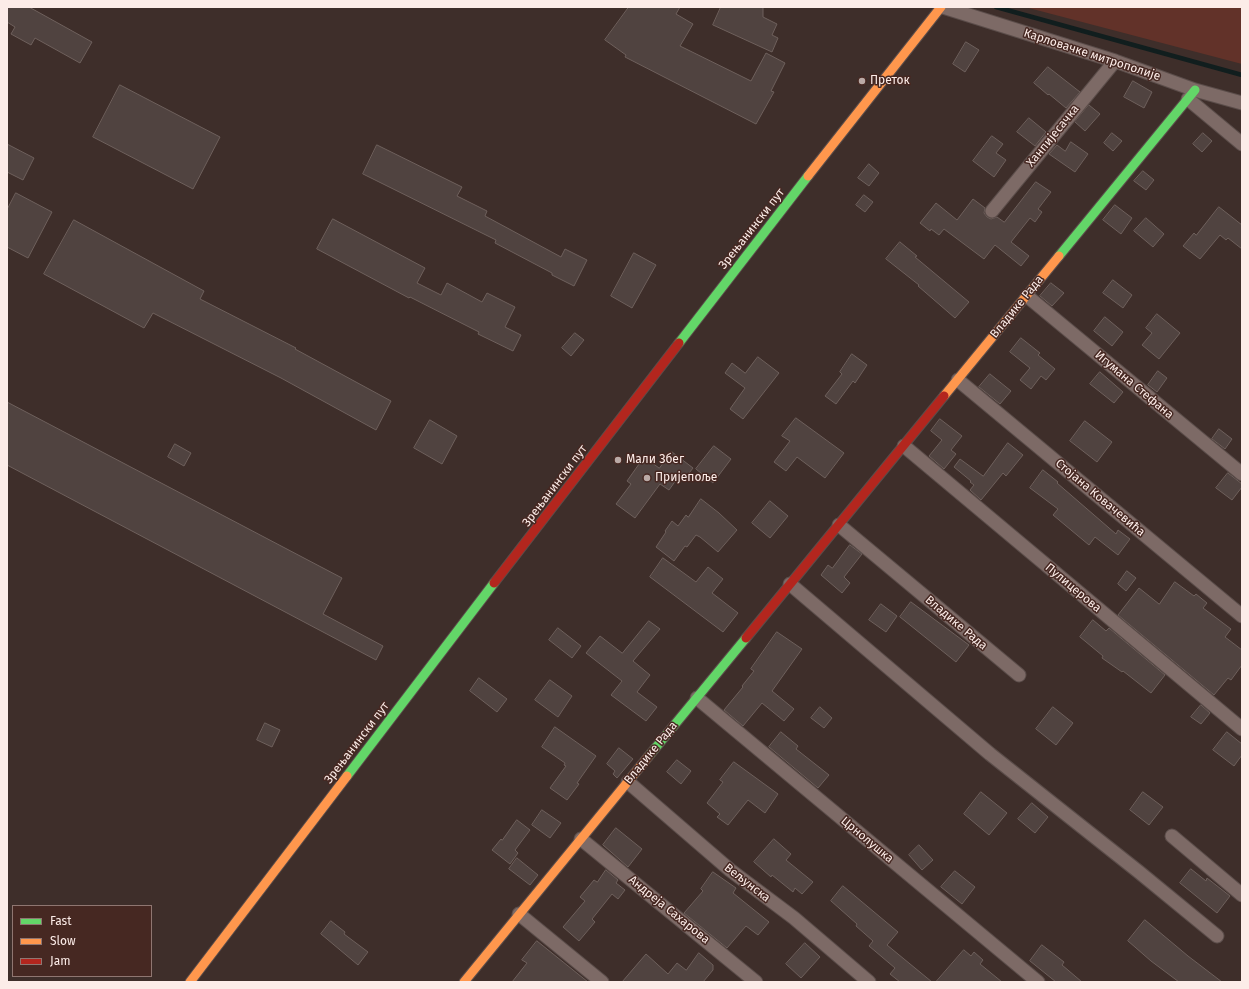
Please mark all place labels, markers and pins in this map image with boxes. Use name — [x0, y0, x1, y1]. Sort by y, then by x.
place label: Преток — [870, 74, 910, 88]
marker: Преток — [857, 76, 867, 86]
place label: Мали Збег — [626, 453, 684, 467]
marker: Мали Збег — [613, 455, 623, 465]
place label: Пријепоље — [655, 471, 717, 485]
marker: Пријепоље — [642, 473, 652, 483]

